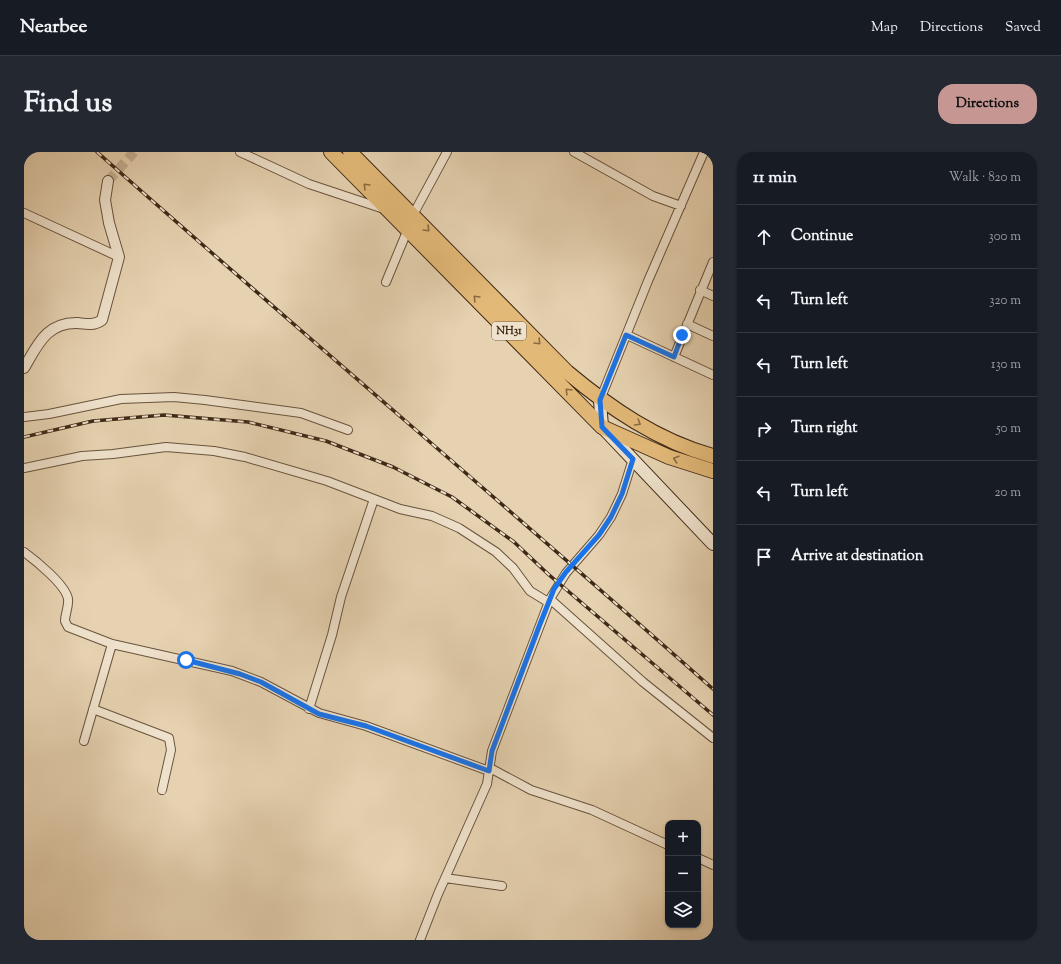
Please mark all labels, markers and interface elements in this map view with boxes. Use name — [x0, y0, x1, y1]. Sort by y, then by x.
text: Nearbee — [20, 14, 87, 41]
text: Map — [871, 18, 898, 38]
text: Directions — [920, 18, 983, 38]
text: Saved — [1005, 18, 1041, 38]
text: Find us — [24, 84, 112, 124]
button: Directions — [938, 84, 1037, 124]
text: 11 min — [753, 166, 797, 190]
text: Walk · 820 m — [949, 169, 1021, 187]
one-way arrow — [363, 183, 371, 191]
one-way arrow — [422, 224, 430, 232]
icon: ahead — [753, 226, 775, 248]
text: Continue — [791, 226, 853, 247]
text: 300 m — [989, 228, 1021, 246]
icon: left — [753, 290, 775, 312]
text: Turn left — [791, 290, 848, 311]
text: 320 m — [989, 292, 1021, 310]
one-way arrow — [474, 295, 481, 303]
road number: NH31 — [492, 322, 526, 340]
route end — [673, 326, 691, 344]
one-way arrow — [533, 337, 541, 345]
icon: left — [753, 354, 775, 376]
text: Turn left — [791, 354, 848, 375]
text: 130 m — [991, 356, 1021, 374]
one-way arrow — [565, 388, 573, 396]
icon: right — [753, 418, 775, 440]
text: Turn right — [791, 418, 857, 439]
one-way arrow — [634, 419, 641, 426]
text: 50 m — [996, 420, 1021, 438]
one-way arrow — [672, 455, 679, 464]
icon: left — [753, 482, 775, 504]
text: Turn left — [791, 482, 848, 503]
text: 20 m — [995, 484, 1021, 502]
icon: arrive — [753, 546, 775, 568]
text: Arrive at destination — [791, 546, 924, 567]
route start — [177, 651, 195, 669]
map controls — [665, 820, 701, 928]
button: + — [665, 820, 701, 856]
button: − — [665, 856, 701, 892]
button: layers — [665, 892, 701, 928]

